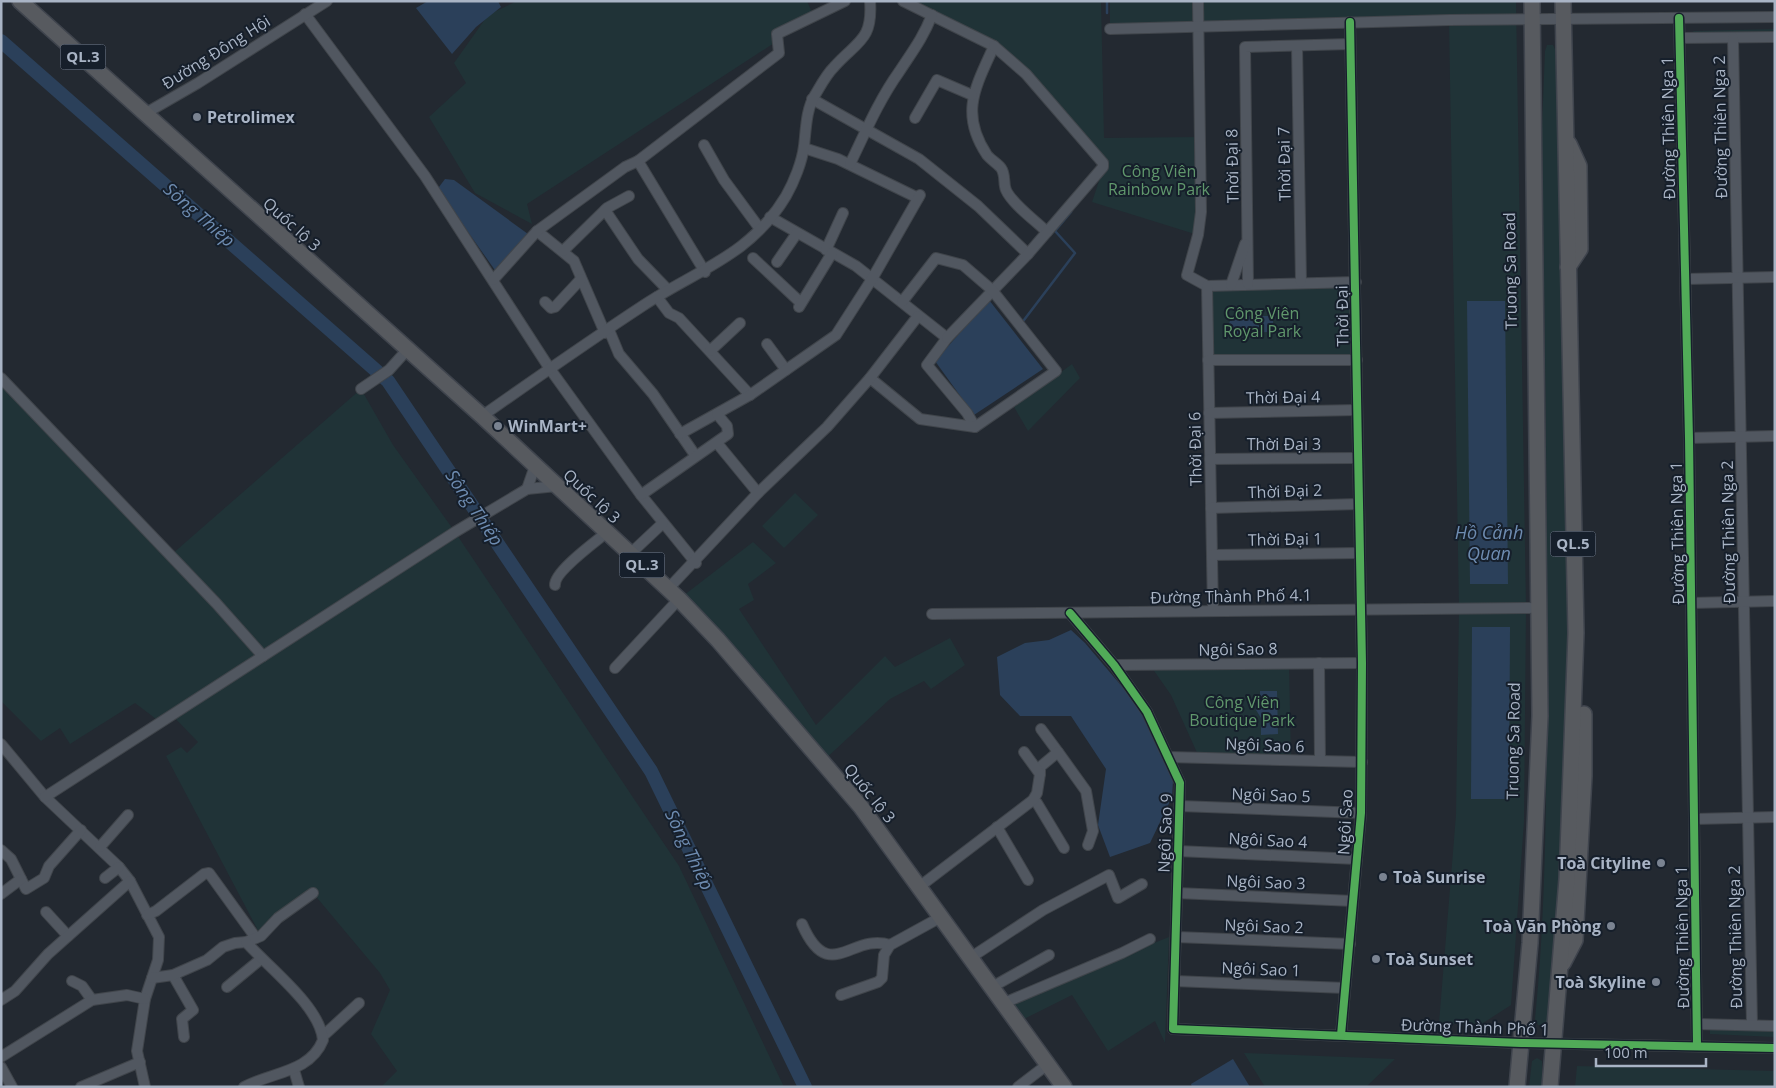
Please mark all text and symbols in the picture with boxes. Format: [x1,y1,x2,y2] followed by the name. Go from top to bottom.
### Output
[158,10,274,94] street label: Đường Đông Hội
[61,44,106,70] road number: QL.3
[1708,55,1732,199] street label: Đường Thiên Nga 2
[1656,56,1680,200] street label: Đường Thiên Nga 1
[207,106,296,128] place label: Petrolimex
[191,111,203,123] marker: Petrolimex
[1272,127,1296,201] street label: Thời Đại 7
[1220,129,1244,203] street label: Thời Đại 8
[1108,160,1211,200] park label: Công Viên Rainbow Park
[159,177,240,252] water label: Sông Thiếp
[258,192,326,256] street label: Quốc lộ 3
[1498,212,1522,330] street label: Truong Sa Road
[1330,285,1354,347] street label: Thời Đại
[1223,302,1302,342] park label: Công Viên Royal Park
[1246,385,1320,409] street label: Thời Đại 4
[1183,412,1207,486] street label: Thời Đại 6
[508,415,587,437] place label: WinMart+
[492,420,504,432] marker: WinMart+
[1247,433,1321,455] street label: Thời Đại 3
[1716,460,1740,604] street label: Đường Thiên Nga 2
[1665,461,1689,605] street label: Đường Thiên Nga 1
[559,464,625,528] street label: Quốc lộ 3
[441,465,509,550] water label: Sông Thiếp
[1247,479,1323,503] street label: Thời Đại 2
[1455,520,1523,565] water label: Hồ Cảnh Quan
[1248,527,1322,551] street label: Thời Đại 1
[1550,532,1596,556] road number: QL.5
[620,552,664,578] road number: QL.3
[1150,584,1312,608] street label: Đường Thành Phố 4.1
[1198,637,1278,661] street label: Ngôi Sao 8
[1501,682,1525,800] street label: Truong Sa Road
[1189,691,1295,731] park label: Công Viên Boutique Park
[1225,733,1305,757] street label: Ngôi Sao 6
[839,759,901,827] street label: Quốc lộ 3
[1231,783,1311,807] street label: Ngôi Sao 5
[1332,789,1358,855] street label: Ngôi Sao
[1153,793,1177,873] street label: Ngôi Sao 9
[660,805,720,894] water label: Sông Thiếp
[1228,827,1308,853] street label: Ngôi Sao 4
[1557,852,1651,874] place label: Toà Cityline
[1655,857,1667,869] marker: Toà Cityline
[1670,865,1694,1009] street label: Đường Thiên Nga 1
[1723,865,1747,1009] street label: Đường Thiên Nga 2
[1393,866,1485,888] place label: Toà Sunrise
[1226,870,1306,894] street label: Ngôi Sao 3
[1377,871,1389,883] marker: Toà Sunrise
[1224,914,1304,938] street label: Ngôi Sao 2
[1483,915,1601,937] place label: Toà Văn Phòng
[1605,920,1617,932] marker: Toà Văn Phòng
[1386,948,1473,970] place label: Toà Sunset
[1370,953,1382,965] marker: Toà Sunset
[1221,957,1301,981] street label: Ngôi Sao 1
[1555,971,1646,993] place label: Toà Skyline
[1650,976,1662,988] marker: Toà Skyline
[1401,1013,1549,1041] street label: Đường Thành Phố 1
[1596,1036,1706,1068] scale bar
[1604,1042,1648,1062] text: 100 m

